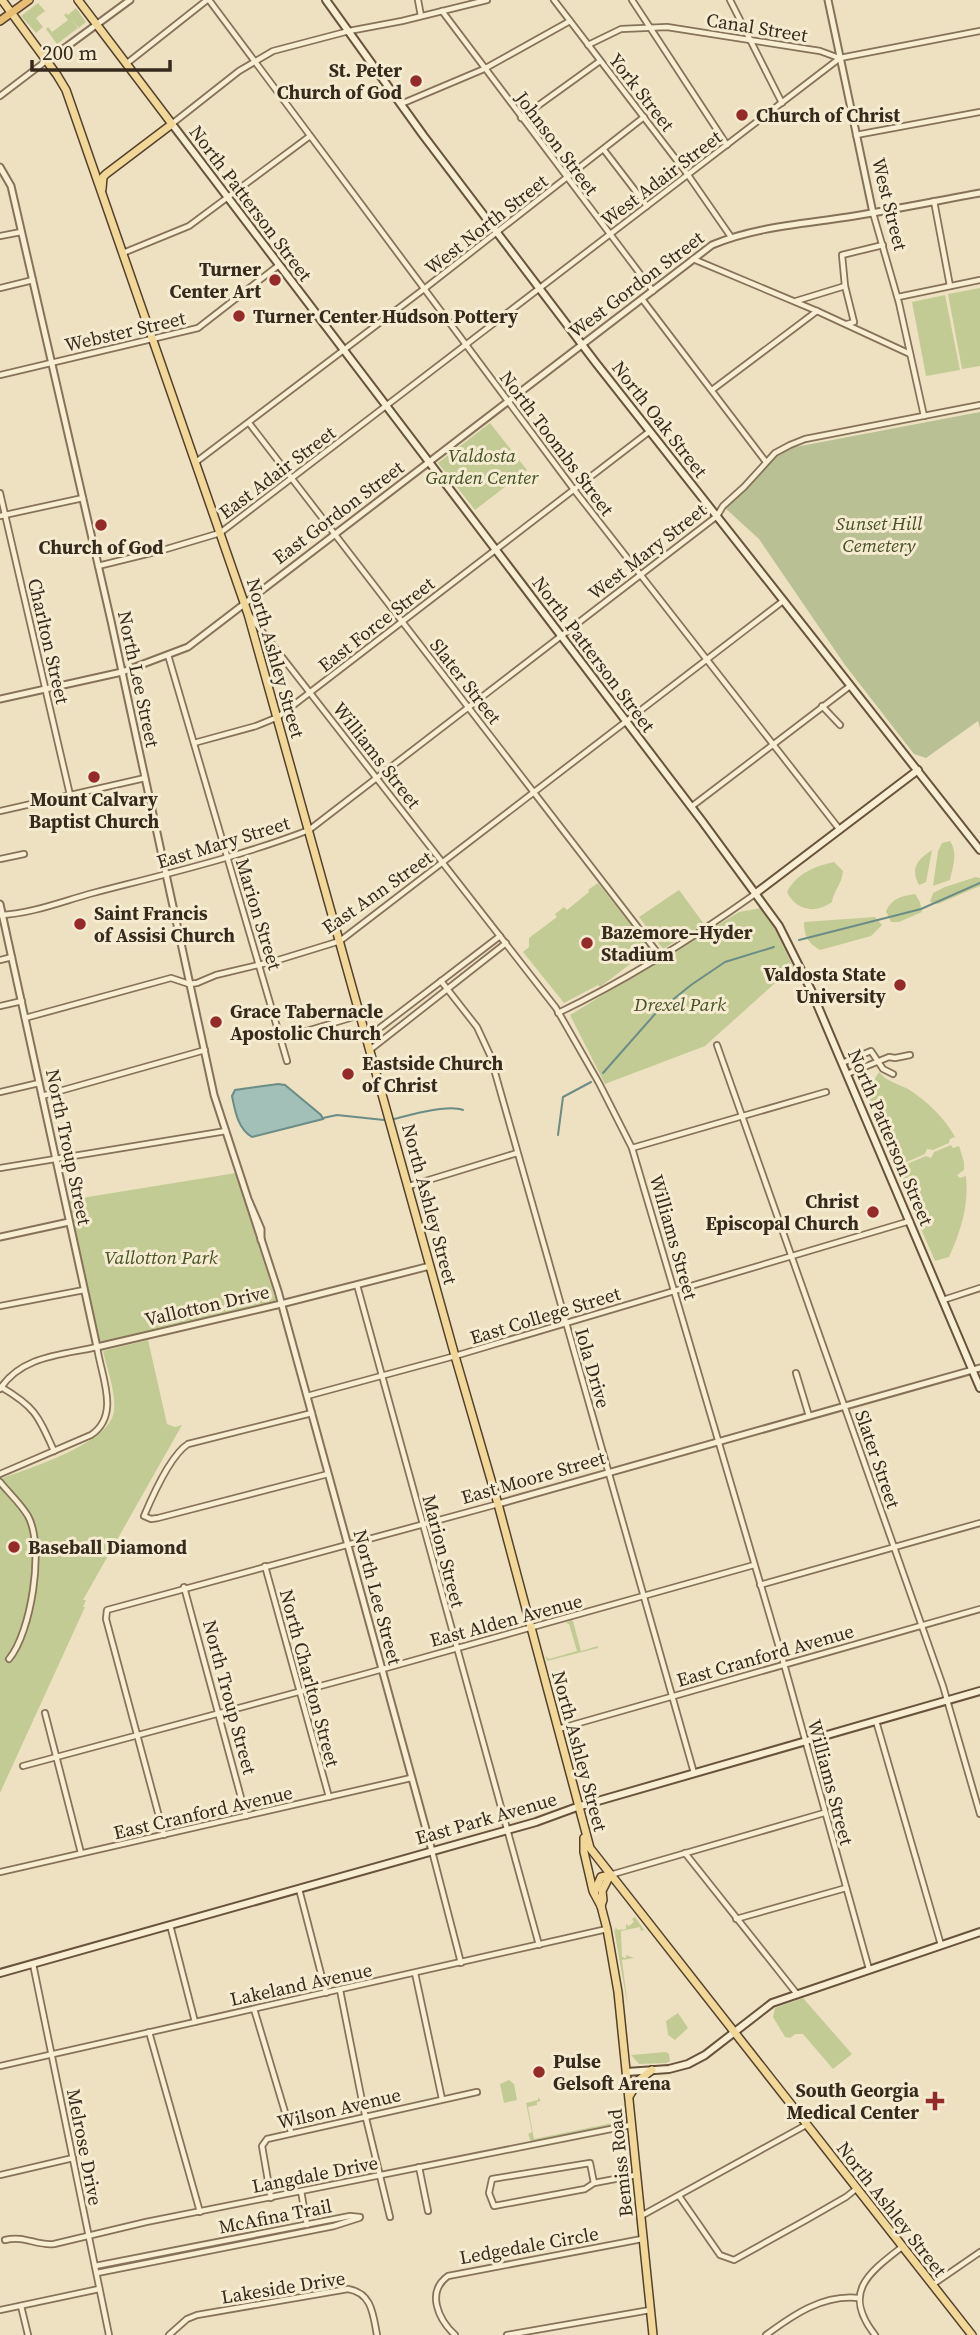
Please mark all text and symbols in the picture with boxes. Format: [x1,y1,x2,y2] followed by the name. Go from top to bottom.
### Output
[705,6,810,48] street label: Canal Street
[32,28,170,72] scale bar
[42,38,97,67] text: 200 m
[603,48,681,137] street label: York Street
[277,57,402,105] place label: St. Peter Church of God
[408,73,424,89] marker: St. Peter Church of God
[509,85,605,201] street label: Johnson Street
[756,102,900,128] place label: Church of Christ
[734,107,750,123] marker: Church of Christ
[184,120,319,287] street label: North Patterson Street
[595,123,727,232] street label: West Adair Street
[866,155,914,254] street label: West Street
[419,167,553,280] street label: West North Street
[563,224,710,343] street label: West Gordon Street
[170,256,261,304] place label: Turner Center Art
[267,272,283,288] marker: Turner Center Art
[253,303,519,329] place label: Turner Center Hudson Pottery
[62,304,189,358] street label: Webster Street
[231,308,247,324] marker: Turner Center Hudson Pottery
[606,355,714,483] street label: North Oak Street
[494,365,621,521] street label: North Toombs Street
[213,419,341,524] street label: East Adair Street
[425,442,540,490] park label: Valdosta Garden Center
[267,454,409,570] street label: East Gordon Street
[583,496,712,605] street label: West Mary Street
[836,510,923,558] park label: Sunset Hill Cemetery
[93,517,109,533] marker: Church of God
[38,534,164,560] place label: Church of God
[312,570,440,678] street label: East Force Street
[527,571,662,738] street label: North Patterson Street
[241,575,311,742] street label: North Ashley Street
[22,576,76,707] street label: Charlton Street
[112,608,166,750] street label: North Lee Street
[424,633,508,730] street label: Slater Street
[327,696,427,814] street label: Williams Street
[86,769,102,785] marker: Mount Calvary Baptist Church
[29,786,159,834] place label: Mount Calvary Baptist Church
[153,809,293,875] street label: East Mary Street
[317,844,438,940] street label: East Ann Street
[230,855,289,974] street label: Marion Street
[94,900,235,948] place label: Saint Francis of Assisi Church
[72,916,88,932] marker: Saint Francis of Assisi Church
[601,919,753,967] place label: Bazemore–Hyder Stadium
[579,935,595,951] marker: Bazemore–Hyder Stadium
[763,961,887,1009] place label: Valdosta State University
[892,977,908,993] marker: Valdosta State University
[633,991,726,1017] park label: Drexel Park
[230,998,383,1046] place label: Grace Tabernacle Apostolic Church
[208,1014,224,1030] marker: Grace Tabernacle Apostolic Church
[842,1045,940,1230] street label: North Patterson Street
[362,1050,504,1098] place label: Eastside Church of Christ
[340,1066,356,1082] marker: Eastside Church of Christ
[40,1067,98,1228] street label: North Troup Street
[396,1121,464,1288] street label: North Ashley Street
[644,1171,705,1303] street label: Williams Street
[705,1188,859,1236] place label: Christ Episcopal Church
[865,1204,881,1220] marker: Christ Episcopal Church
[104,1244,218,1270] park label: Vallotton Park
[142,1278,272,1332] street label: Vallotton Drive
[467,1280,624,1350] street label: East College Street
[569,1325,617,1411] street label: Iola Drive
[849,1406,907,1512] street label: Slater Street
[458,1444,609,1510] street label: East Moore Street
[416,1492,472,1611] street label: Marion Street
[347,1527,409,1668] street label: North Lee Street
[28,1534,187,1560] place label: Baseball Diamond
[6,1539,22,1555] marker: Baseball Diamond
[274,1586,346,1770] street label: North Charlton Street
[427,1587,585,1653] street label: East Alden Avenue
[197,1617,263,1778] street label: North Troup Street
[673,1617,857,1693] street label: East Cranford Avenue
[546,1668,614,1835] street label: North Ashley Street
[802,1716,860,1848] street label: Williams Street
[111,1779,295,1845] street label: East Cranford Avenue
[412,1785,560,1851] street label: East Park Avenue
[228,1956,374,2012] street label: Lakeland Avenue
[553,2048,672,2096] place label: Pulse Gelsoft Arena
[531,2064,547,2080] marker: Pulse Gelsoft Arena
[787,2077,920,2125] place label: South Georgia Medical Center
[275,2081,403,2135] street label: Wilson Avenue
[61,2086,109,2208] street label: Melrose Drive
[925,2091,945,2111] marker: South Georgia Medical Center
[601,2108,639,2218] street label: Bemiss Road
[831,2136,954,2283] street label: North Ashley Street
[250,2149,380,2199] street label: Langdale Drive
[216,2192,334,2240] street label: McAfina Trail
[457,2220,601,2270] street label: Ledgedale Circle
[219,2264,347,2310] street label: Lakeside Drive

